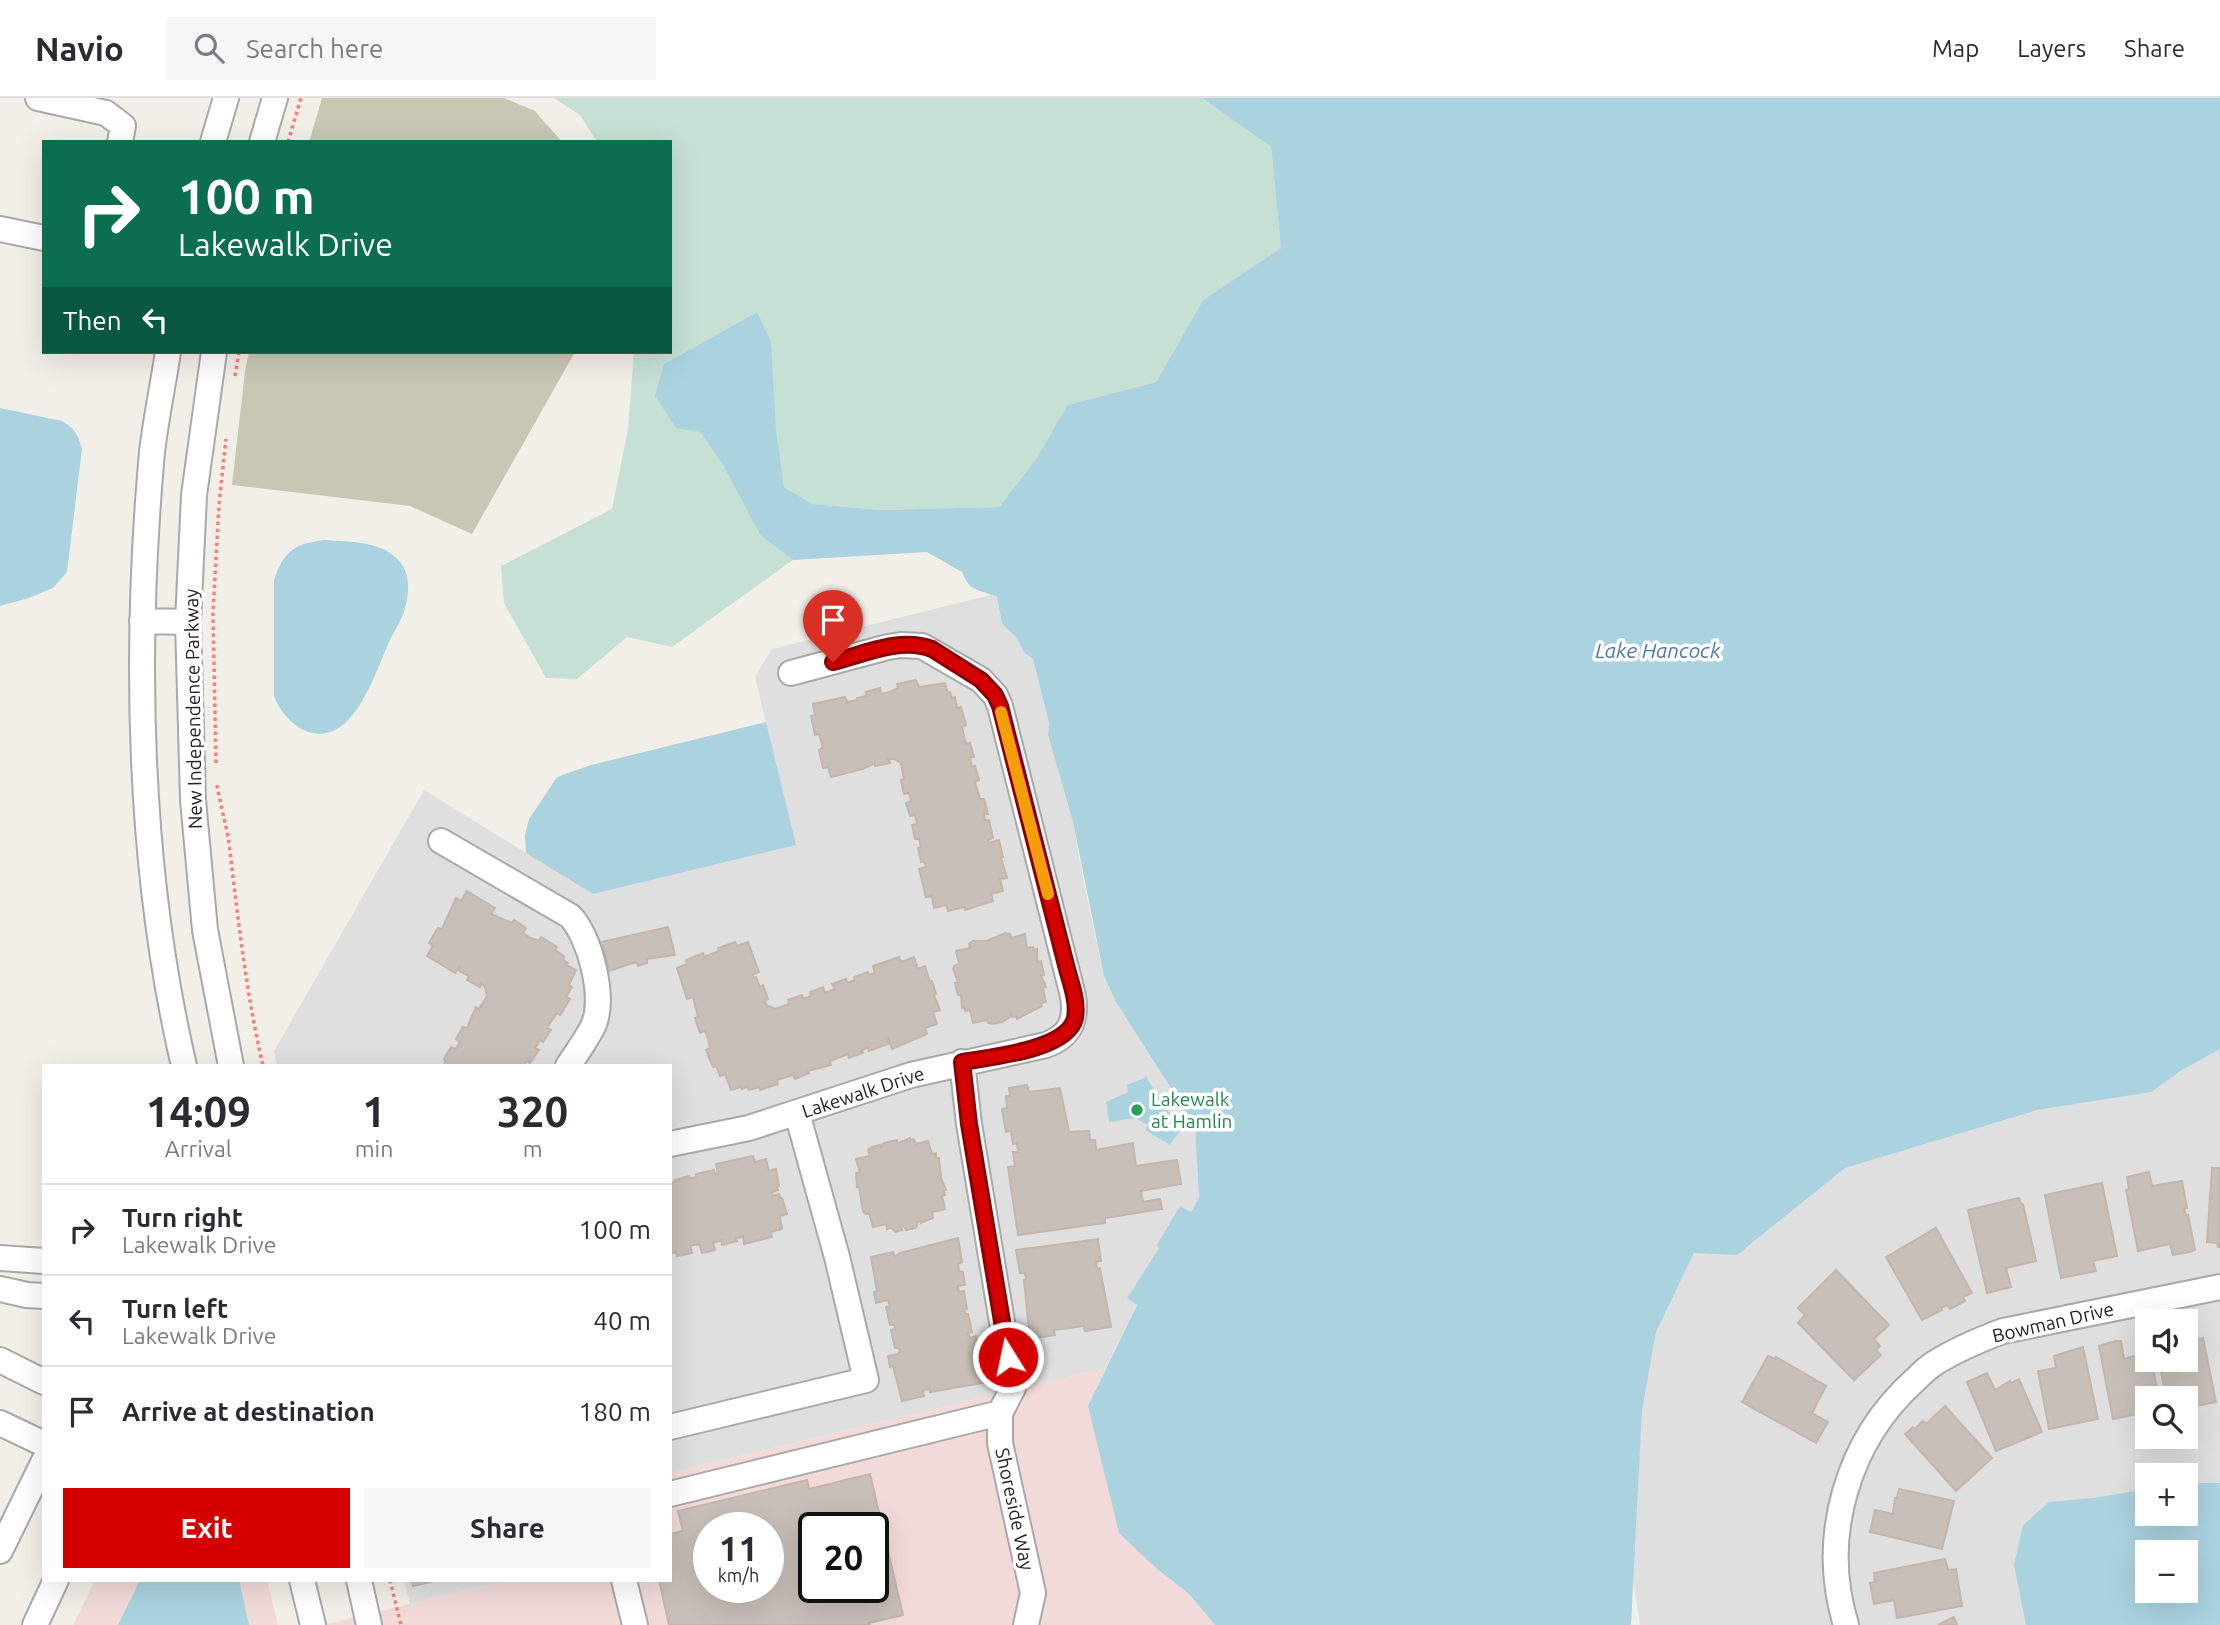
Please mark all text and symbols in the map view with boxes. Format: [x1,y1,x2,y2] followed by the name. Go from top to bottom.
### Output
[166,17,656,80] search box
[190,29,228,67] icon: search
[35,30,124,67] text: Navio
[246,34,383,63] text: Search here
[1932,35,1979,62] text: Map
[2017,35,2086,62] text: Layers
[2124,35,2185,62] text: Share
[63,168,154,259] icon: right
[178,168,315,223] text: 100 m
[178,226,393,262] text: Lakewalk Drive
[136,301,174,339] icon: left
[63,306,122,335] text: Then
[180,589,206,829] street label: New Independence Parkway
[803,590,863,662] pin
[814,601,852,639] icon: arrive
[1595,638,1721,662] water label: Lake Hancock
[799,1062,927,1122] street label: Lakewalk Drive
[146,1088,251,1135] text: 14:09
[362,1088,386,1135] text: 1
[497,1088,568,1135] text: 320
[1151,1088,1232,1132] place label: Lakewalk at Hamlin
[1129,1102,1145,1118] marker: Lakewalk at Hamlin
[165,1136,232,1161] text: Arrival
[355,1136,393,1161] text: min
[523,1136,543,1161] text: m
[122,1203,243,1232] text: Turn right
[63,1211,101,1249] icon: right
[579,1215,651,1244] text: 100 m
[122,1232,276,1257] text: Lakewalk Drive
[122,1294,228,1323] text: Turn left
[1990,1297,2116,1347] street label: Bowman Drive
[63,1302,101,1340] icon: left
[593,1306,651,1335] text: 40 m
[2135,1309,2198,1603] map controls
[2135,1309,2198,1372] button: sound
[971,1320,1045,1394] position arrow
[122,1323,276,1348] text: Lakewalk Drive
[2135,1386,2198,1449] button: search
[63,1393,101,1431] icon: arrive
[122,1397,375,1426] text: Arrive at destination
[579,1397,651,1426] text: 180 m
[991,1446,1039,1572] street label: Shoreside Way
[2135,1463,2198,1526] button: +
[63,1488,350,1568] button: Exit
[364,1488,651,1568] button: Share
[798,1512,889,1603] speed limit sign: 20
[719,1528,758,1568] text: 11
[2135,1540,2198,1603] button: −
[718,1565,759,1585] text: km/h

